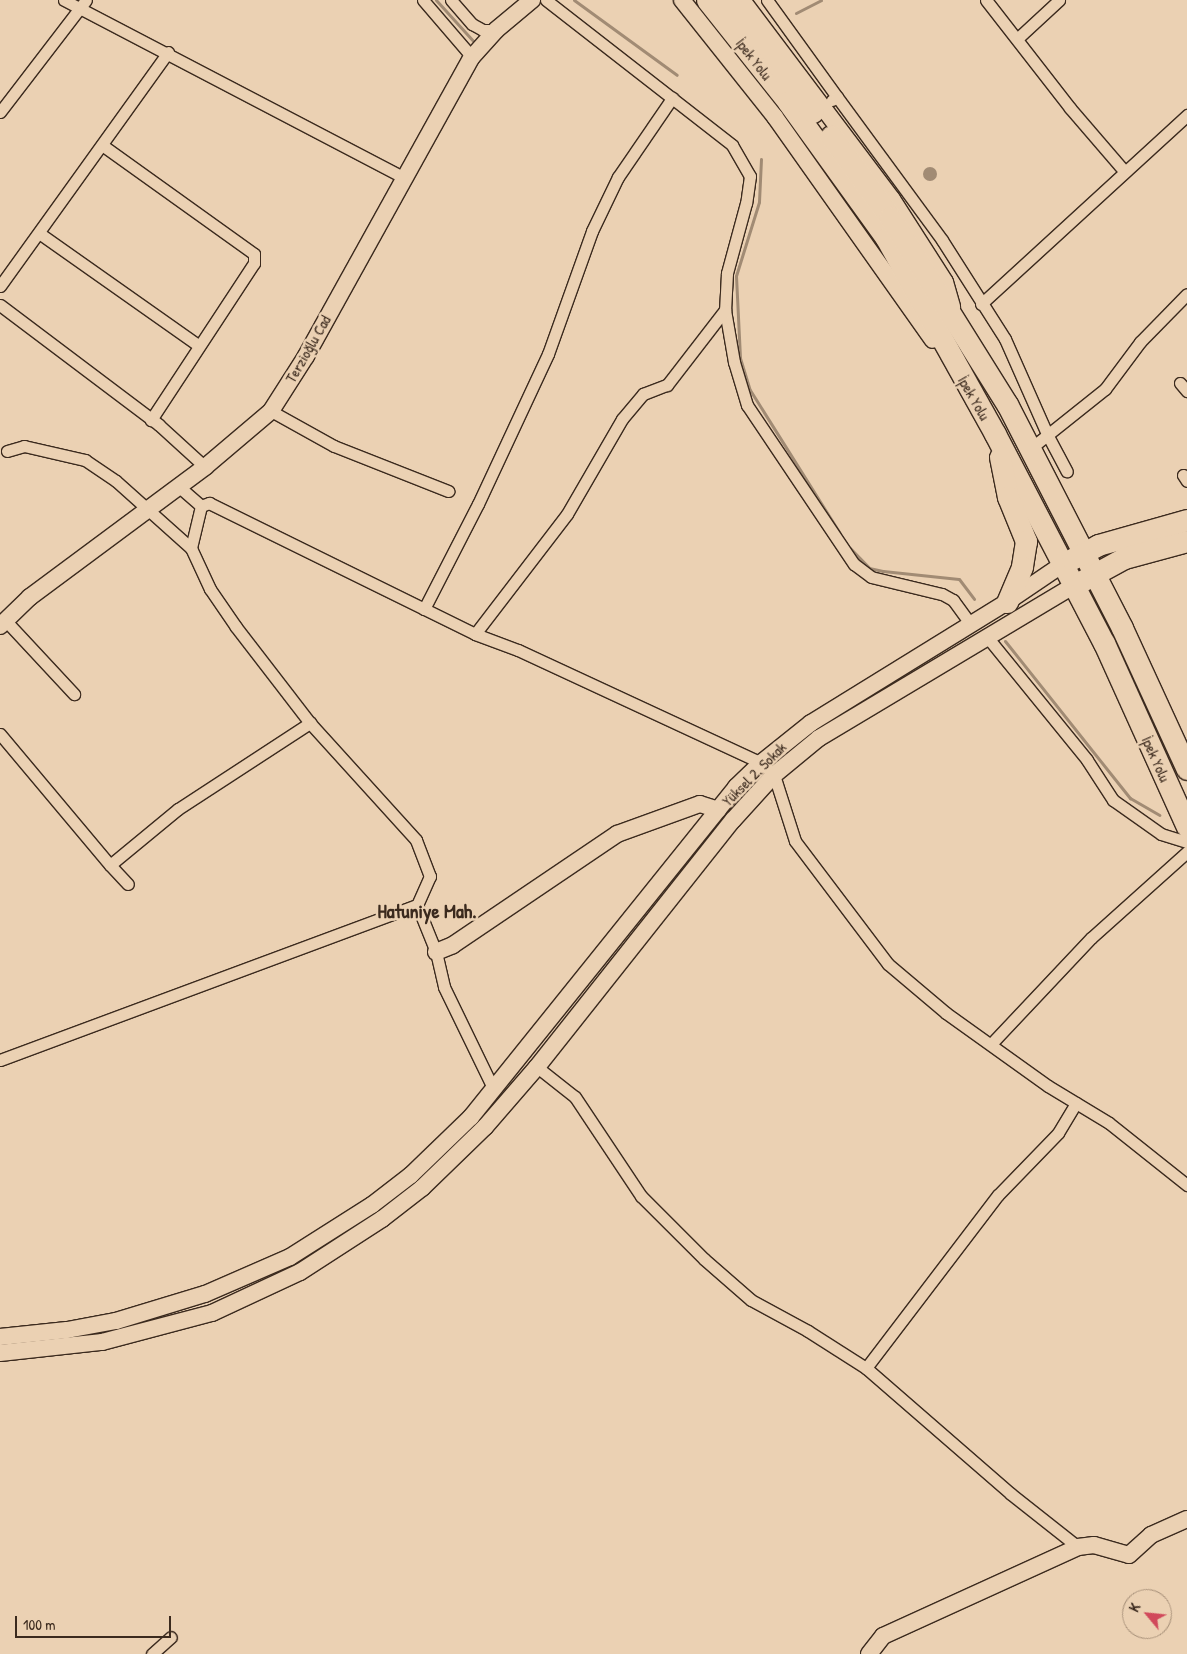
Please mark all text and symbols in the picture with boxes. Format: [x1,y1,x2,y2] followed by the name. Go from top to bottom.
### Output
[732,34,776,84] street label: İpek Yolu
[282,312,334,386] street label: Terzioğlu Cad
[954,373,994,423] street label: İpek Yolu
[1138,733,1174,785] street label: İpek Yolu
[718,738,790,810] street label: Yüksel 2. Sokak
[377,898,477,922] district label: Hatuniye Mah.
[1122,1589,1172,1639] north arrow
[1124,1600,1144,1615] text: K
[18,1606,174,1638] scale bar
[23,1614,56,1635] text: 100 m

